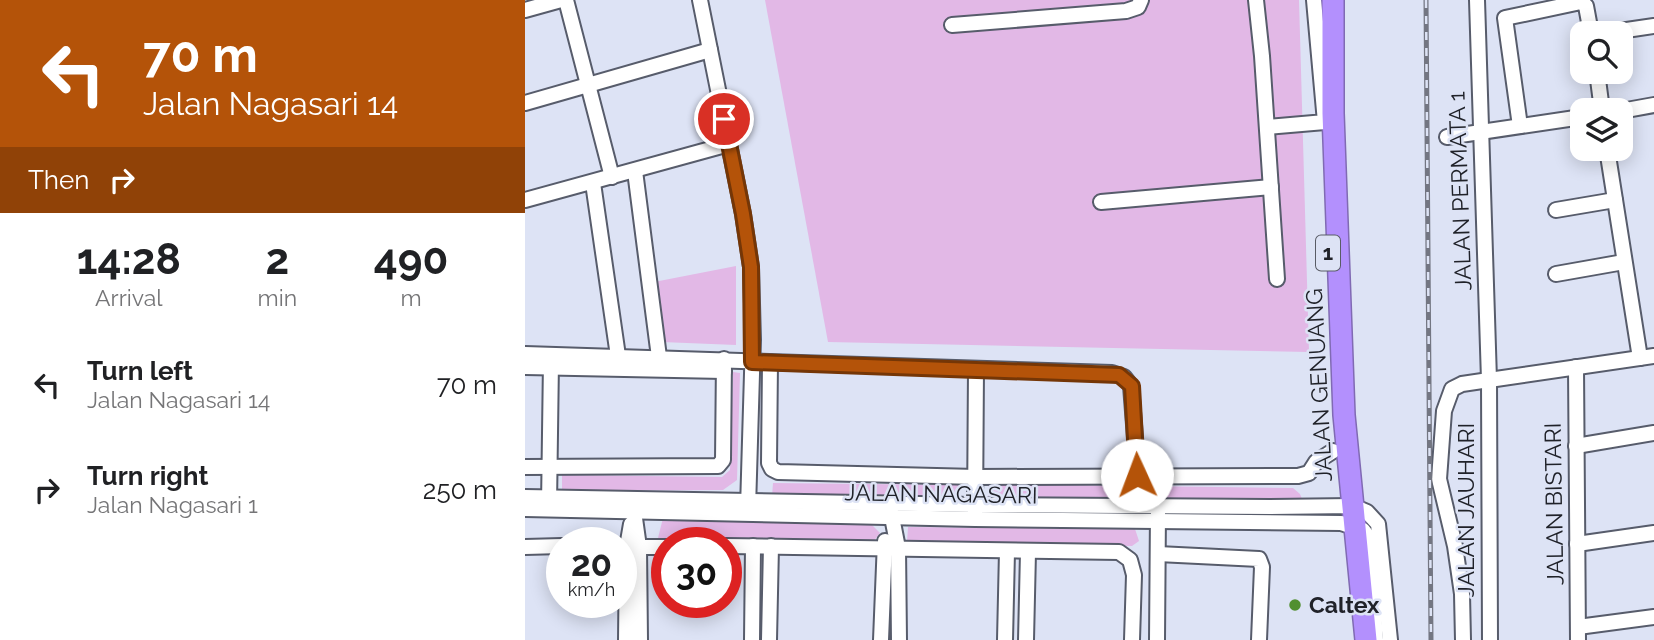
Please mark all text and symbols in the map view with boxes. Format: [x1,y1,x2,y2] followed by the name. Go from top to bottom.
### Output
[1570,21,1633,161] map controls
[1570,21,1633,84] button: search
[143,26,258,83] text: 70 m
[28,28,119,119] icon: left
[143,85,398,122] text: Jalan Nagasari 14
[694,89,754,149] pin
[1443,91,1476,291] street label: JALAN PERMATA 1
[1570,98,1633,161] button: layers
[705,100,743,138] icon: arrive
[103,161,141,199] icon: right
[28,165,89,195] text: Then
[77,235,181,284] text: 14:28
[265,235,289,284] text: 2
[374,235,448,284] text: 490
[1316,236,1340,270] road number: 1
[95,284,163,311] text: Arrival
[258,284,297,311] text: min
[400,284,422,311] text: m
[1300,288,1337,482] street label: JALAN GENUANG
[87,356,193,386] text: Turn left
[28,366,66,404] icon: left
[437,370,497,400] text: 70 m
[87,386,270,413] text: Jalan Nagasari 14
[1452,423,1479,597] street label: JALAN JAUHARI
[1539,423,1568,585] street label: JALAN BISTARI
[1100,438,1174,512] position arrow
[87,461,208,491] text: Turn right
[28,471,66,509] icon: right
[423,475,497,505] text: 250 m
[844,478,1038,509] street label: JALAN NAGASARI
[87,491,258,518] text: Jalan Nagasari 1
[651,527,742,618] speed limit sign: 30
[571,543,612,584] text: 20
[568,579,615,600] text: km/h
[1309,591,1380,618] place label: Caltex
[1287,597,1303,613] marker: Caltex

